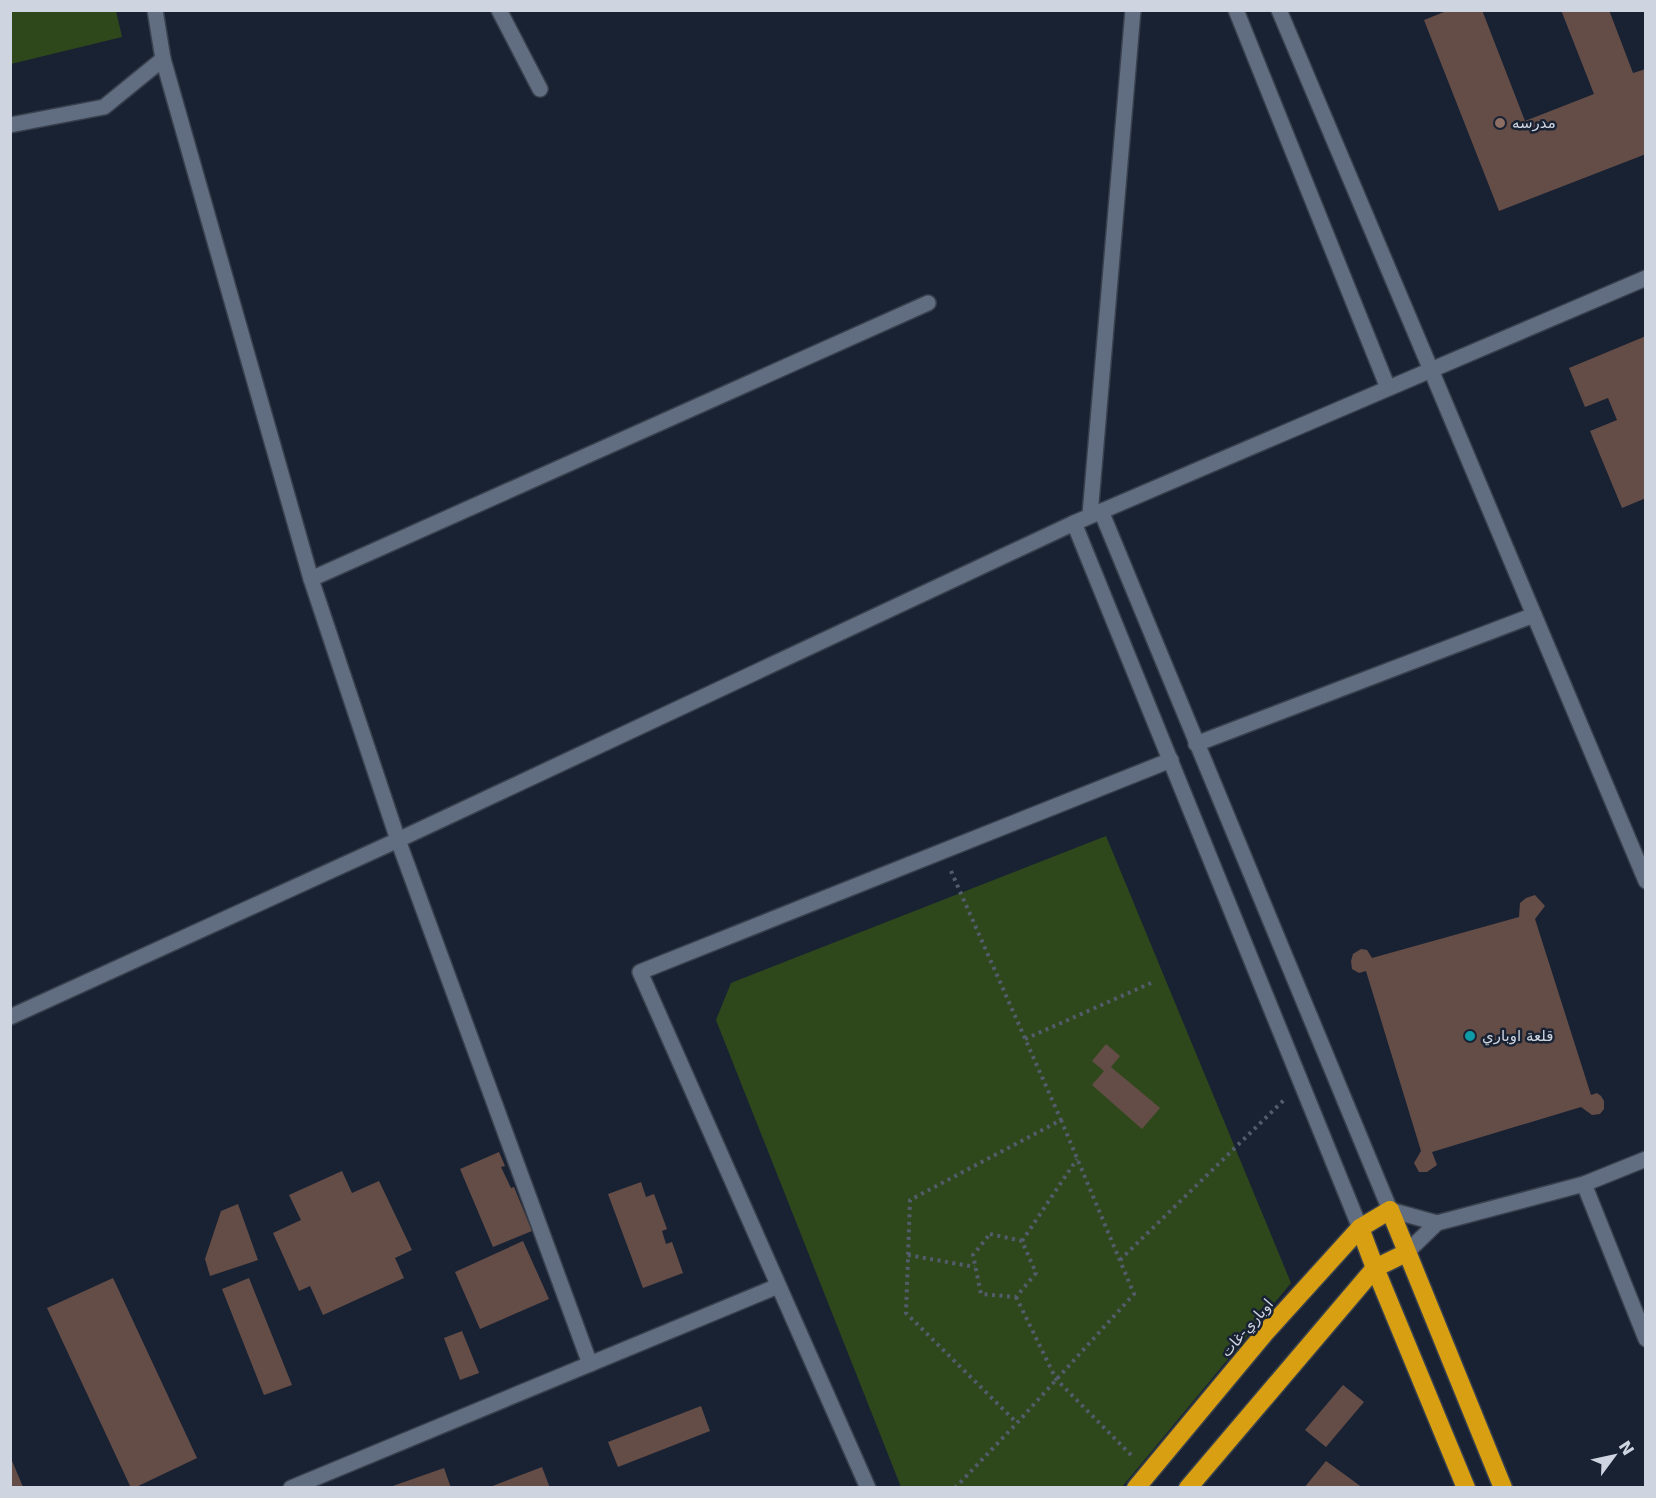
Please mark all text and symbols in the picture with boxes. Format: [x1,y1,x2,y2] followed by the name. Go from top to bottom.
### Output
[1512,114,1556,132] place label: مدرسه
[1493,116,1507,130] marker: مدرسه
[1482,1027,1553,1046] place label: قلعة اوباري
[1463,1029,1477,1043] marker: قلعة اوباري
[1217,1295,1278,1361] street label: اوباري-غات
[1584,1426,1644,1486] north arrow
[1615,1437,1638,1459] text: N

